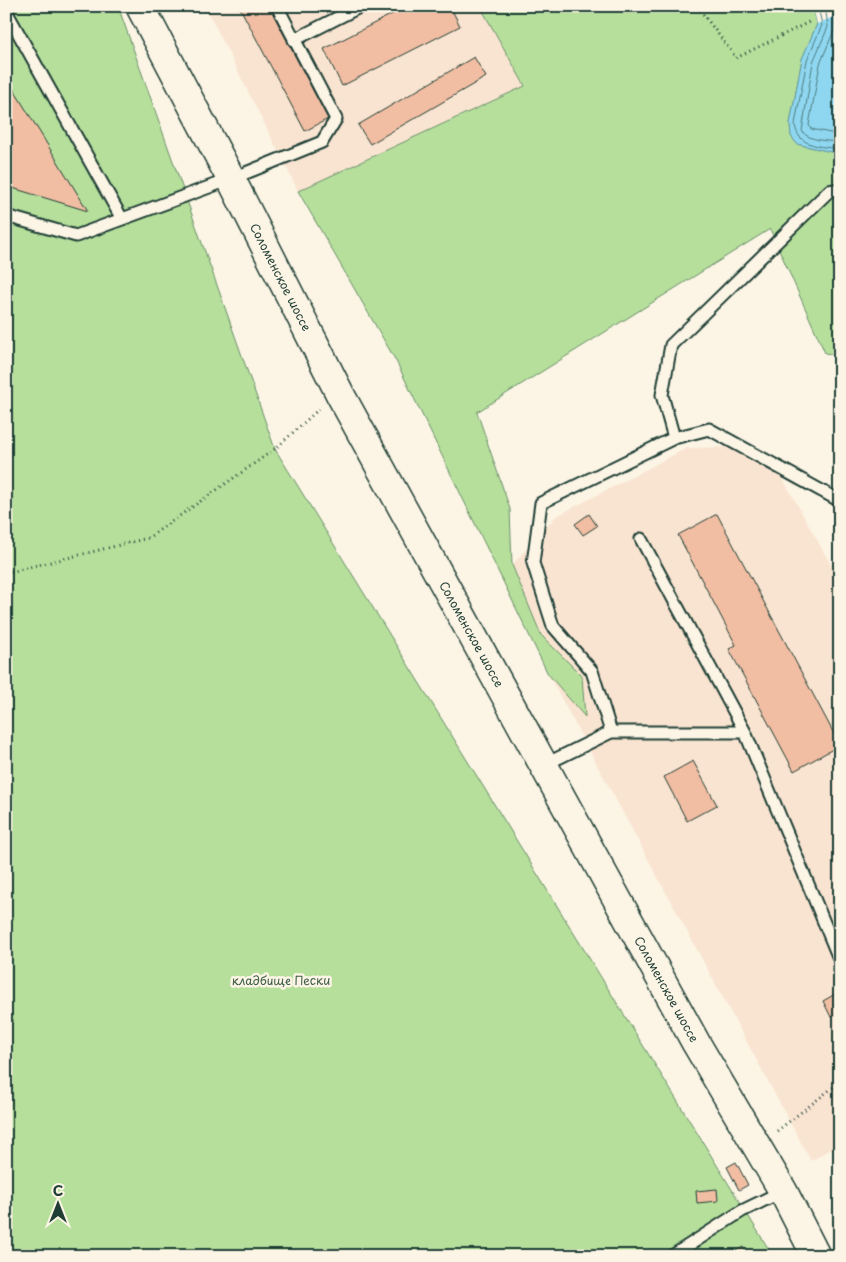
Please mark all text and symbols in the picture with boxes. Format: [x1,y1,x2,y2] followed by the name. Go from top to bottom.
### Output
[246,220,316,334] street label: Соломенское шоссе
[435,578,509,690] street label: Соломенское шоссе
[630,933,704,1045] street label: Соломенское шоссе
[232,971,330,989] park label: кладбище Пески
[32,1180,82,1230] north arrow
[53,1180,63,1201] text: С

